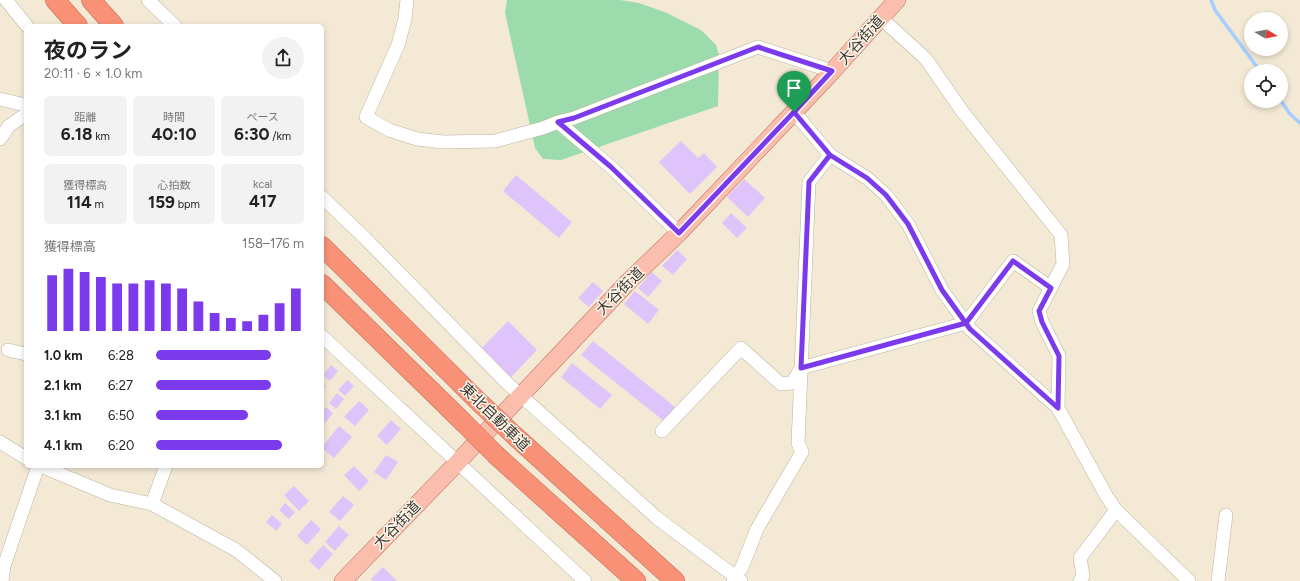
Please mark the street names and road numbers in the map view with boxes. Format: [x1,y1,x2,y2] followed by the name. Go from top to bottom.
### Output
[834,12,888,68] street label: 大谷街道
[592,263,648,319] street label: 大谷街道
[456,379,534,455] street label: 東北自動車道
[370,497,424,553] street label: 大谷街道

